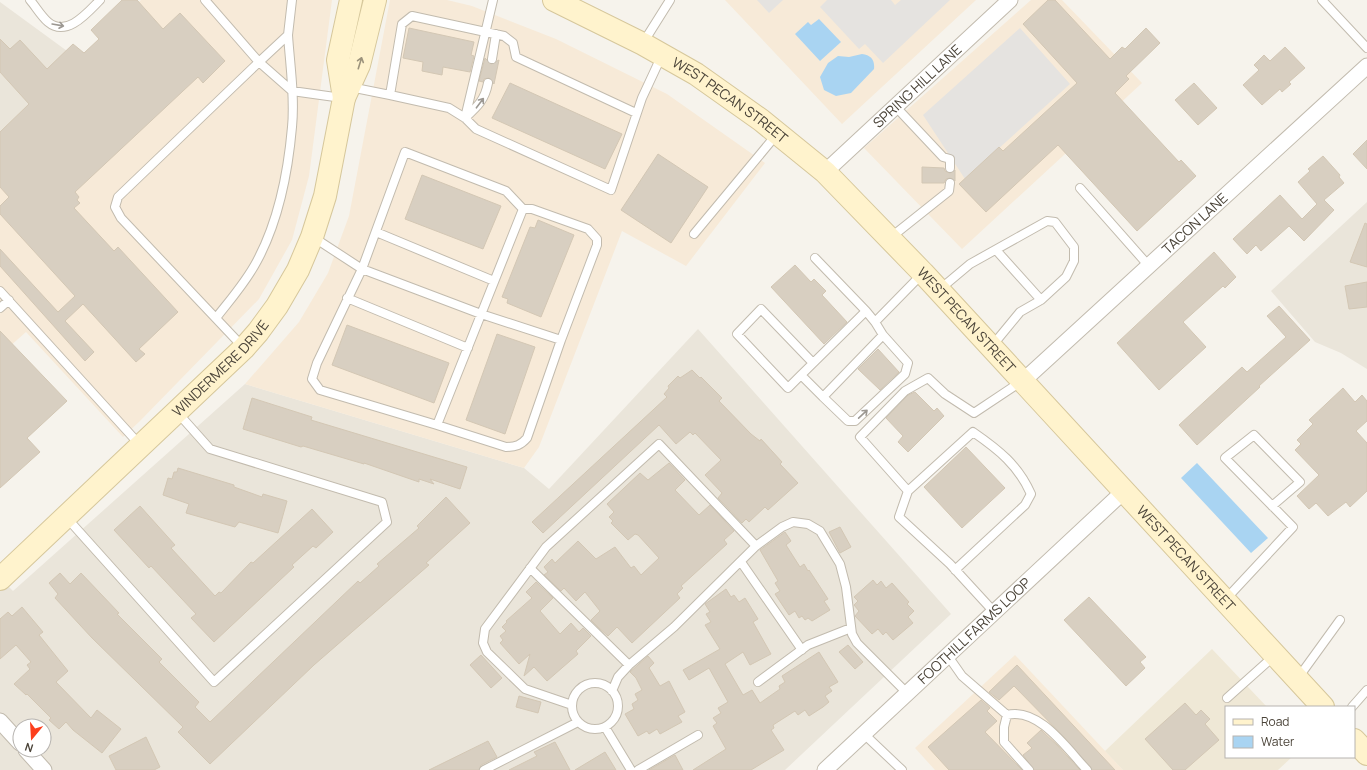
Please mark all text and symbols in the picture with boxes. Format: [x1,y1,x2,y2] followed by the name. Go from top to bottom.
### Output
[51,21,64,29] one-way arrow
[869,40,965,132] street label: SPRING HILL LANE
[669,53,793,147] street label: WEST PECAN STREET
[356,57,364,69] one-way arrow
[476,97,484,108] one-way arrow
[1158,188,1231,258] street label: TACON LANE
[913,263,1021,377] street label: WEST PECAN STREET
[168,316,273,420] street label: WINDERMERE DRIVE
[858,410,868,419] one-way arrow
[1133,501,1240,615] street label: WEST PECAN STREET
[913,573,1035,688] street label: FOOTHILL FARMS LOOP
[1225,706,1355,758] legend
[1261,713,1289,730] text: Road
[12,718,52,758] north arrow
[1261,733,1295,750] text: Water
[23,740,35,756] text: N

